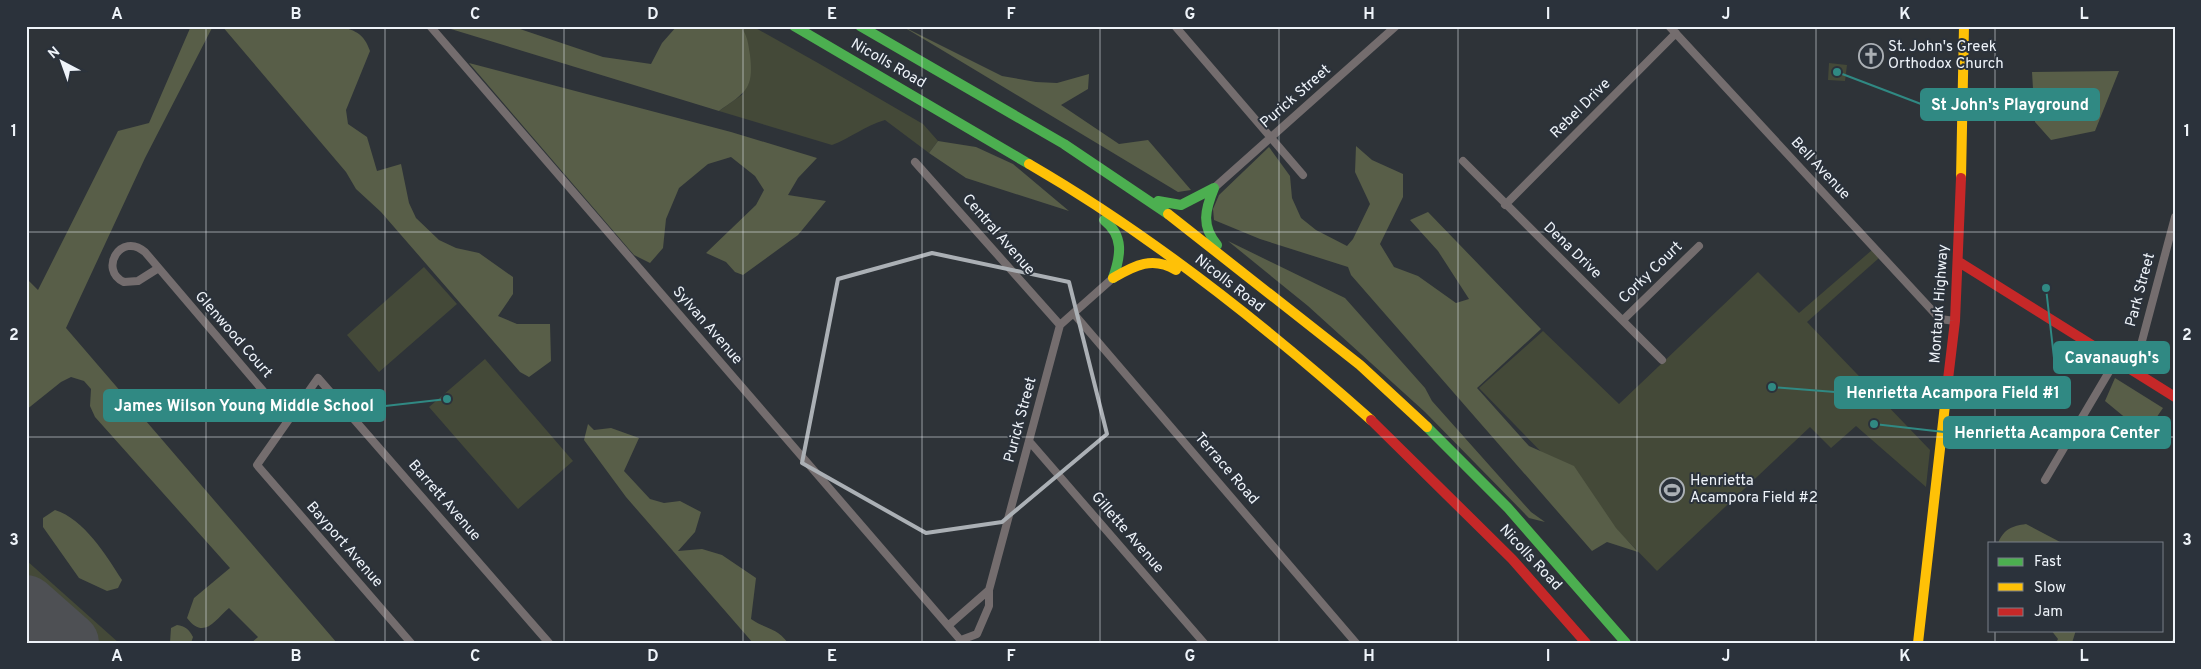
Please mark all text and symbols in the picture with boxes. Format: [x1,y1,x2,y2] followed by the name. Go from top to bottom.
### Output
[111,5,123,25] text: A
[290,5,302,25] text: B
[470,5,480,25] text: C
[647,5,659,25] text: D
[827,5,837,25] text: E
[1006,5,1016,25] text: F
[1185,5,1195,25] text: G
[1363,5,1375,25] text: H
[1546,5,1550,25] text: I
[1722,5,1730,25] text: J
[1899,5,1911,25] text: K
[2079,5,2089,25] text: L
[847,35,929,93] street label: Nicolls Road
[38,38,88,88] north arrow
[1888,38,2004,74] place label: St. John's Greek Orthodox Church
[1858,43,1884,69] church icon: St. John's Greek Orthodox Church
[45,44,64,63] text: N
[1257,61,1335,133] street label: Purick Street
[1547,75,1615,143] street label: Rebel Drive
[1921,89,2099,120] callout: St John's Playground
[1931,96,2089,116] text: St John's Playground
[11,122,17,142] text: 1
[2184,122,2190,142] text: 1
[1786,134,1854,204] street label: Bell Avenue
[957,190,1039,280] street label: Central Avenue
[1539,219,1605,283] street label: Dena Drive
[1615,238,1687,308] street label: Corky Court
[1926,244,1954,364] street label: Montauk Highway
[1190,251,1268,317] street label: Nicolls Road
[2122,251,2160,329] street label: Park Street
[668,283,746,369] street label: Sylvan Avenue
[190,288,276,382] street label: Glenwood Court
[9,326,19,346] text: 2
[2182,326,2192,346] text: 2
[2054,342,2169,373] callout: Cavanaugh's
[2065,349,2160,369] text: Cavanaugh's
[1000,375,1042,465] street label: Purick Street
[1835,377,2070,408] callout: Henrietta Acampora Field #1
[1846,384,2060,404] text: Henrietta Acampora Field #1
[104,390,385,421] callout: James Wilson Young Middle School
[114,397,374,417] text: James Wilson Young Middle School
[1944,417,2170,448] callout: Henrietta Acampora Center
[1954,424,2160,444] text: Henrietta Acampora Center
[1190,429,1262,509] street label: Terrace Road
[404,457,484,545] street label: Barrett Avenue
[1690,472,1818,508] place label: Henrietta Acampora Field #2
[1659,477,1685,503] sports icon: Henrietta Acampora Field #2
[1086,488,1168,578] street label: Gillette Avenue
[301,498,387,592] street label: Bayport Avenue
[1495,521,1565,595] street label: Nicolls Road
[9,531,19,551] text: 3
[2182,531,2192,551] text: 3
[1988,542,2164,632] legend
[2034,553,2062,572] text: Fast
[2034,579,2066,598] text: Slow
[2034,603,2063,622] text: Jam
[111,647,123,667] text: A
[290,647,302,667] text: B
[470,647,480,667] text: C
[647,647,659,667] text: D
[827,647,837,667] text: E
[1006,647,1016,667] text: F
[1185,647,1195,667] text: G
[1363,647,1375,667] text: H
[1546,647,1550,667] text: I
[1722,647,1730,667] text: J
[1899,647,1911,667] text: K
[2079,647,2089,667] text: L

